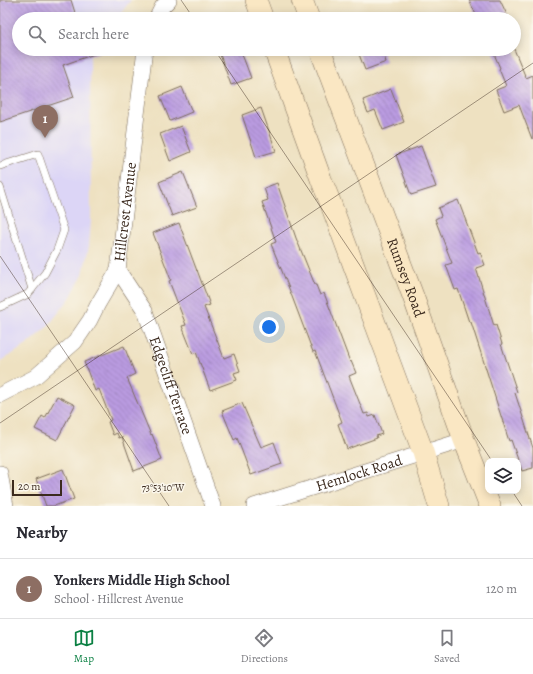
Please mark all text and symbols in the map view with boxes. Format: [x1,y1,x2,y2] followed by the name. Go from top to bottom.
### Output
[12,12,521,56] search box
[26,23,48,45] icon: search
[58,24,129,44] text: Search here
[32,105,58,138] pin: 1
[109,161,141,263] street label: Hillcrest Avenue
[382,235,430,321] street label: Rumsey Road
[259,317,279,337] your location
[145,334,197,438] street label: Edgecliff Terrace
[313,450,406,496] street label: Hemlock Road
[485,458,521,494] map controls
[485,458,521,494] button: layers
[12,478,62,497] scale bar
[18,479,40,494] text: 20 m
[142,481,185,494] text: 73°53'10"W
[16,521,67,544] text: Nearby
[54,570,230,590] text: Yonkers Middle High School
[27,580,31,597] text: 1
[486,580,517,597] text: 120 m
[54,590,184,607] text: School · Hillcrest Avenue
[73,627,95,666] tab: Map
[241,627,288,666] tab: Directions
[434,627,460,666] tab: Saved

